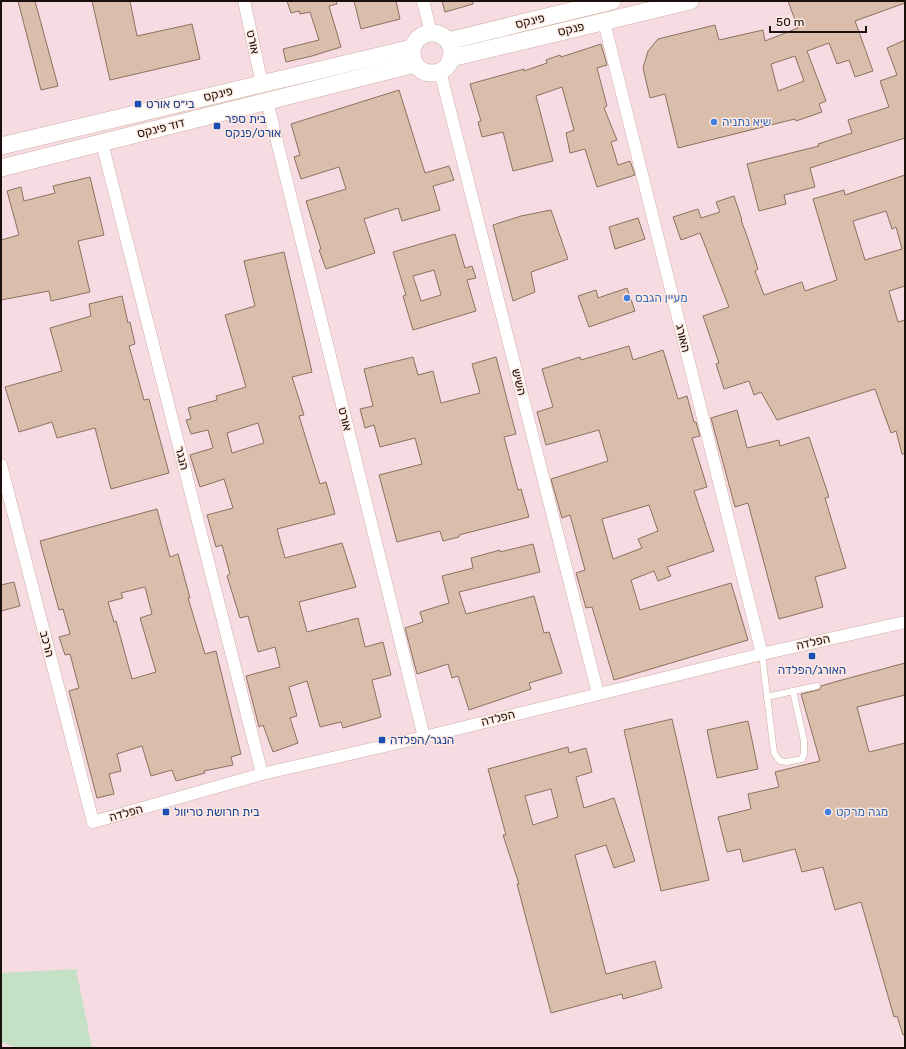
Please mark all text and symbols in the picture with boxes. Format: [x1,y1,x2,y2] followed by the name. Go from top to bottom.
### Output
[770,8,866,34] scale bar
[514,11,546,31] street label: פינקס
[776,15,804,29] text: 50 m
[556,19,586,39] street label: פנקס
[244,29,262,55] street label: אורט
[202,84,234,104] street label: פינקס
[146,97,195,111] place label: בי״ס אורט
[133,99,143,109] marker: בי״ס אורט
[225,112,281,140] place label: בית ספר אורט/פנקס
[136,115,187,141] street label: דוד פינקס
[722,115,771,129] place label: שיא נתניה
[709,117,719,127] marker: שיא נתניה
[212,121,222,131] marker: בית ספר אורט/פנקס
[635,291,688,305] place label: מעיין הגבס
[622,293,632,303] marker: מעיין הגבס
[673,322,693,354] street label: האורג
[509,367,529,397] street label: השיש
[335,406,355,432] street label: אורט
[172,445,192,471] street label: הנגר
[37,629,57,659] street label: הרכב
[795,631,831,653] street label: הפלדה
[807,651,817,661] marker: האורג/הפלדה
[778,663,846,677] place label: האורג/הפלדה
[480,707,516,729] street label: הפלדה
[390,733,454,747] place label: הנגר/הפלדה
[377,735,387,745] marker: הנגר/הפלדה
[108,802,144,824] street label: הפלדה
[174,805,260,819] place label: בית חרושת טריוול
[836,805,888,819] place label: מגה מרקט
[161,807,171,817] marker: בית חרושת טריוול
[823,807,833,817] marker: מגה מרקט

